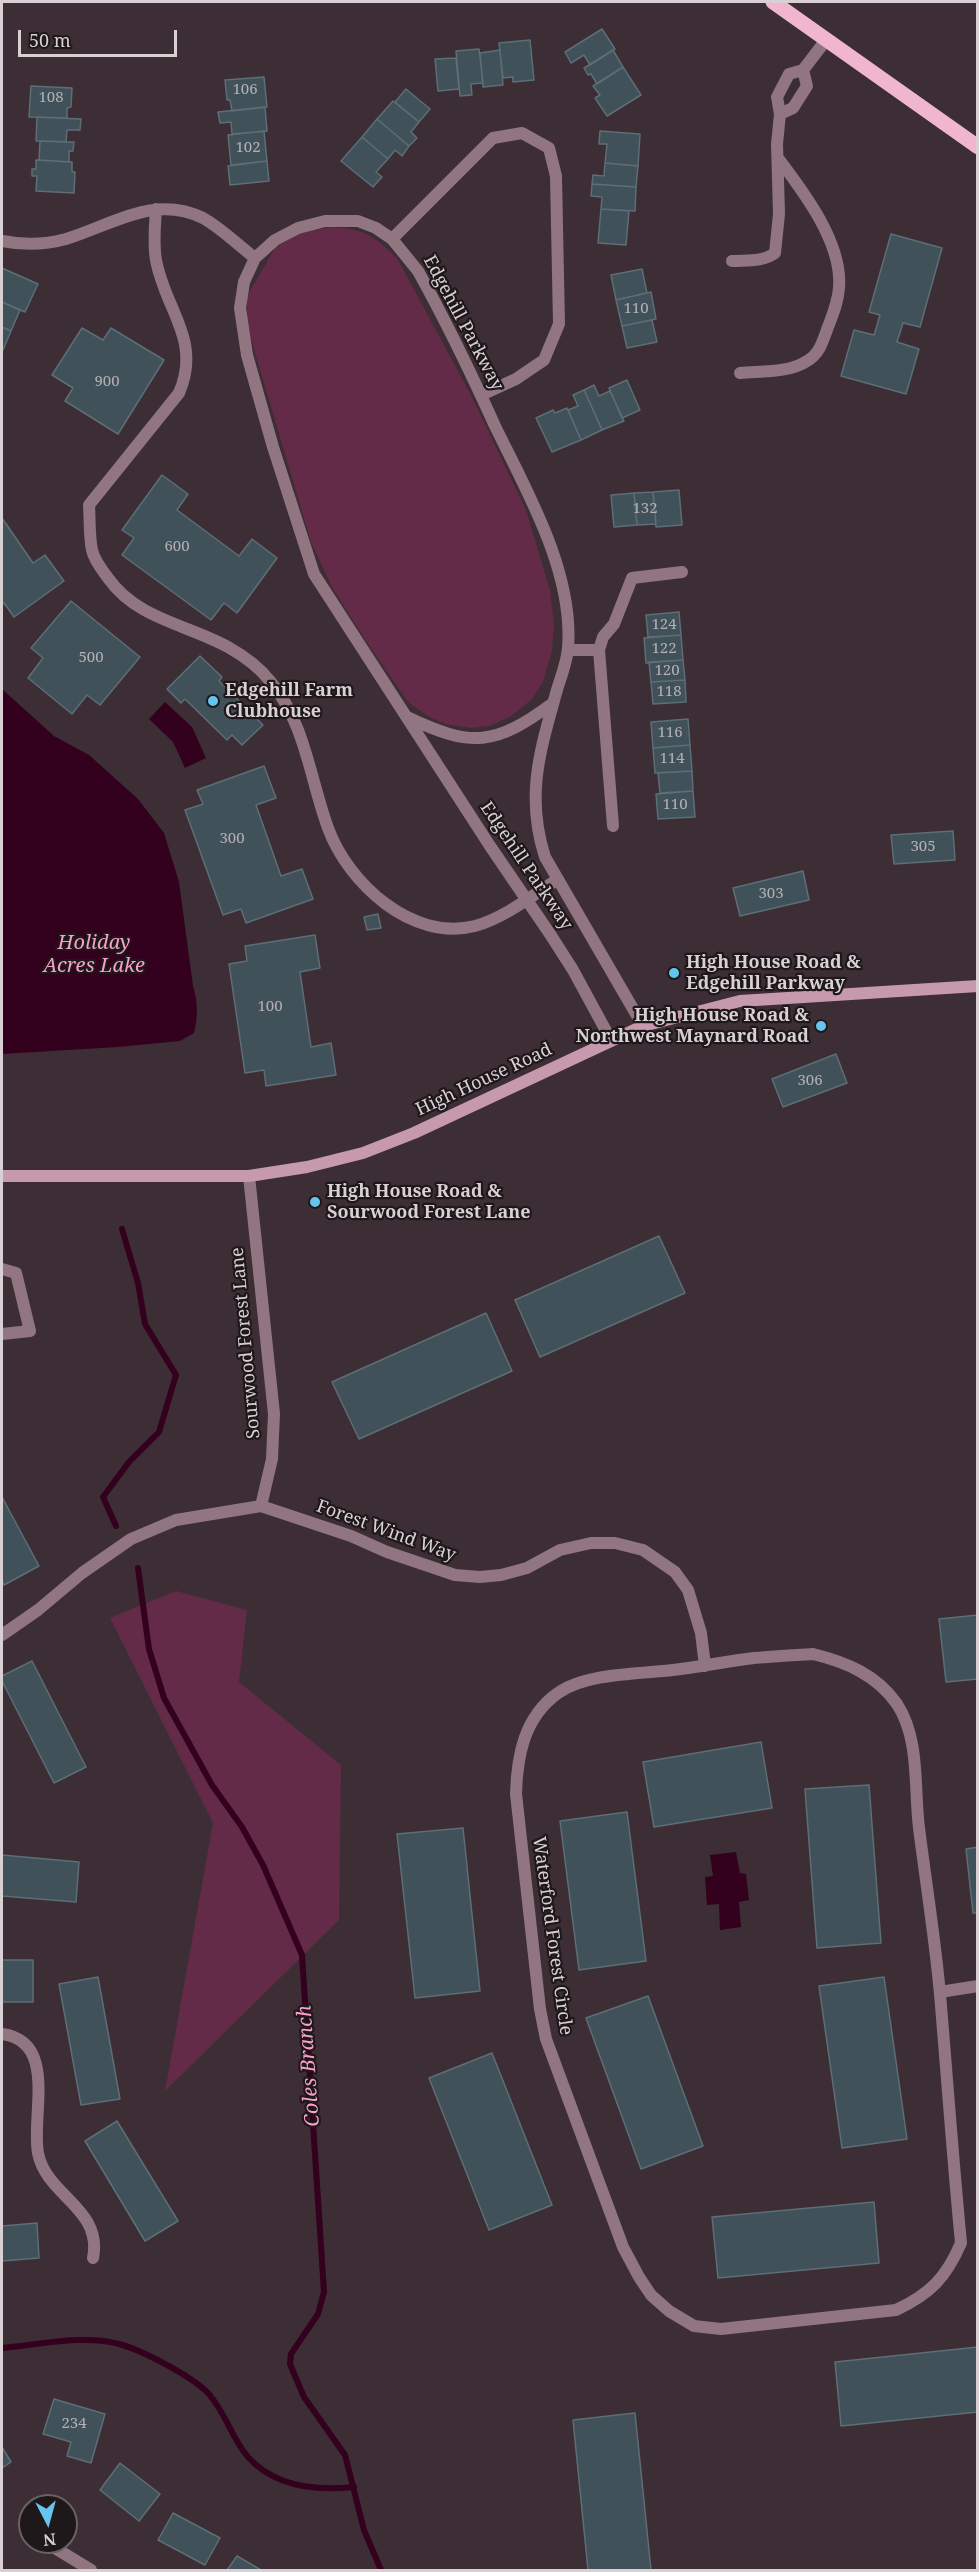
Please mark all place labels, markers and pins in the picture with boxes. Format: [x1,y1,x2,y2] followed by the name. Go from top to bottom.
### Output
[225,680,353,722] place label: Edgehill Farm Clubhouse
[206,694,220,708] marker: Edgehill Farm Clubhouse
[686,952,861,994] place label: High House Road & Edgehill Parkway
[667,966,681,980] marker: High House Road & Edgehill Parkway
[576,1005,809,1048] place label: High House Road & Northwest Maynard Road
[814,1019,828,1033] marker: High House Road & Northwest Maynard Road
[327,1181,530,1224] place label: High House Road & Sourwood Forest Lane
[308,1195,322,1209] marker: High House Road & Sourwood Forest Lane

